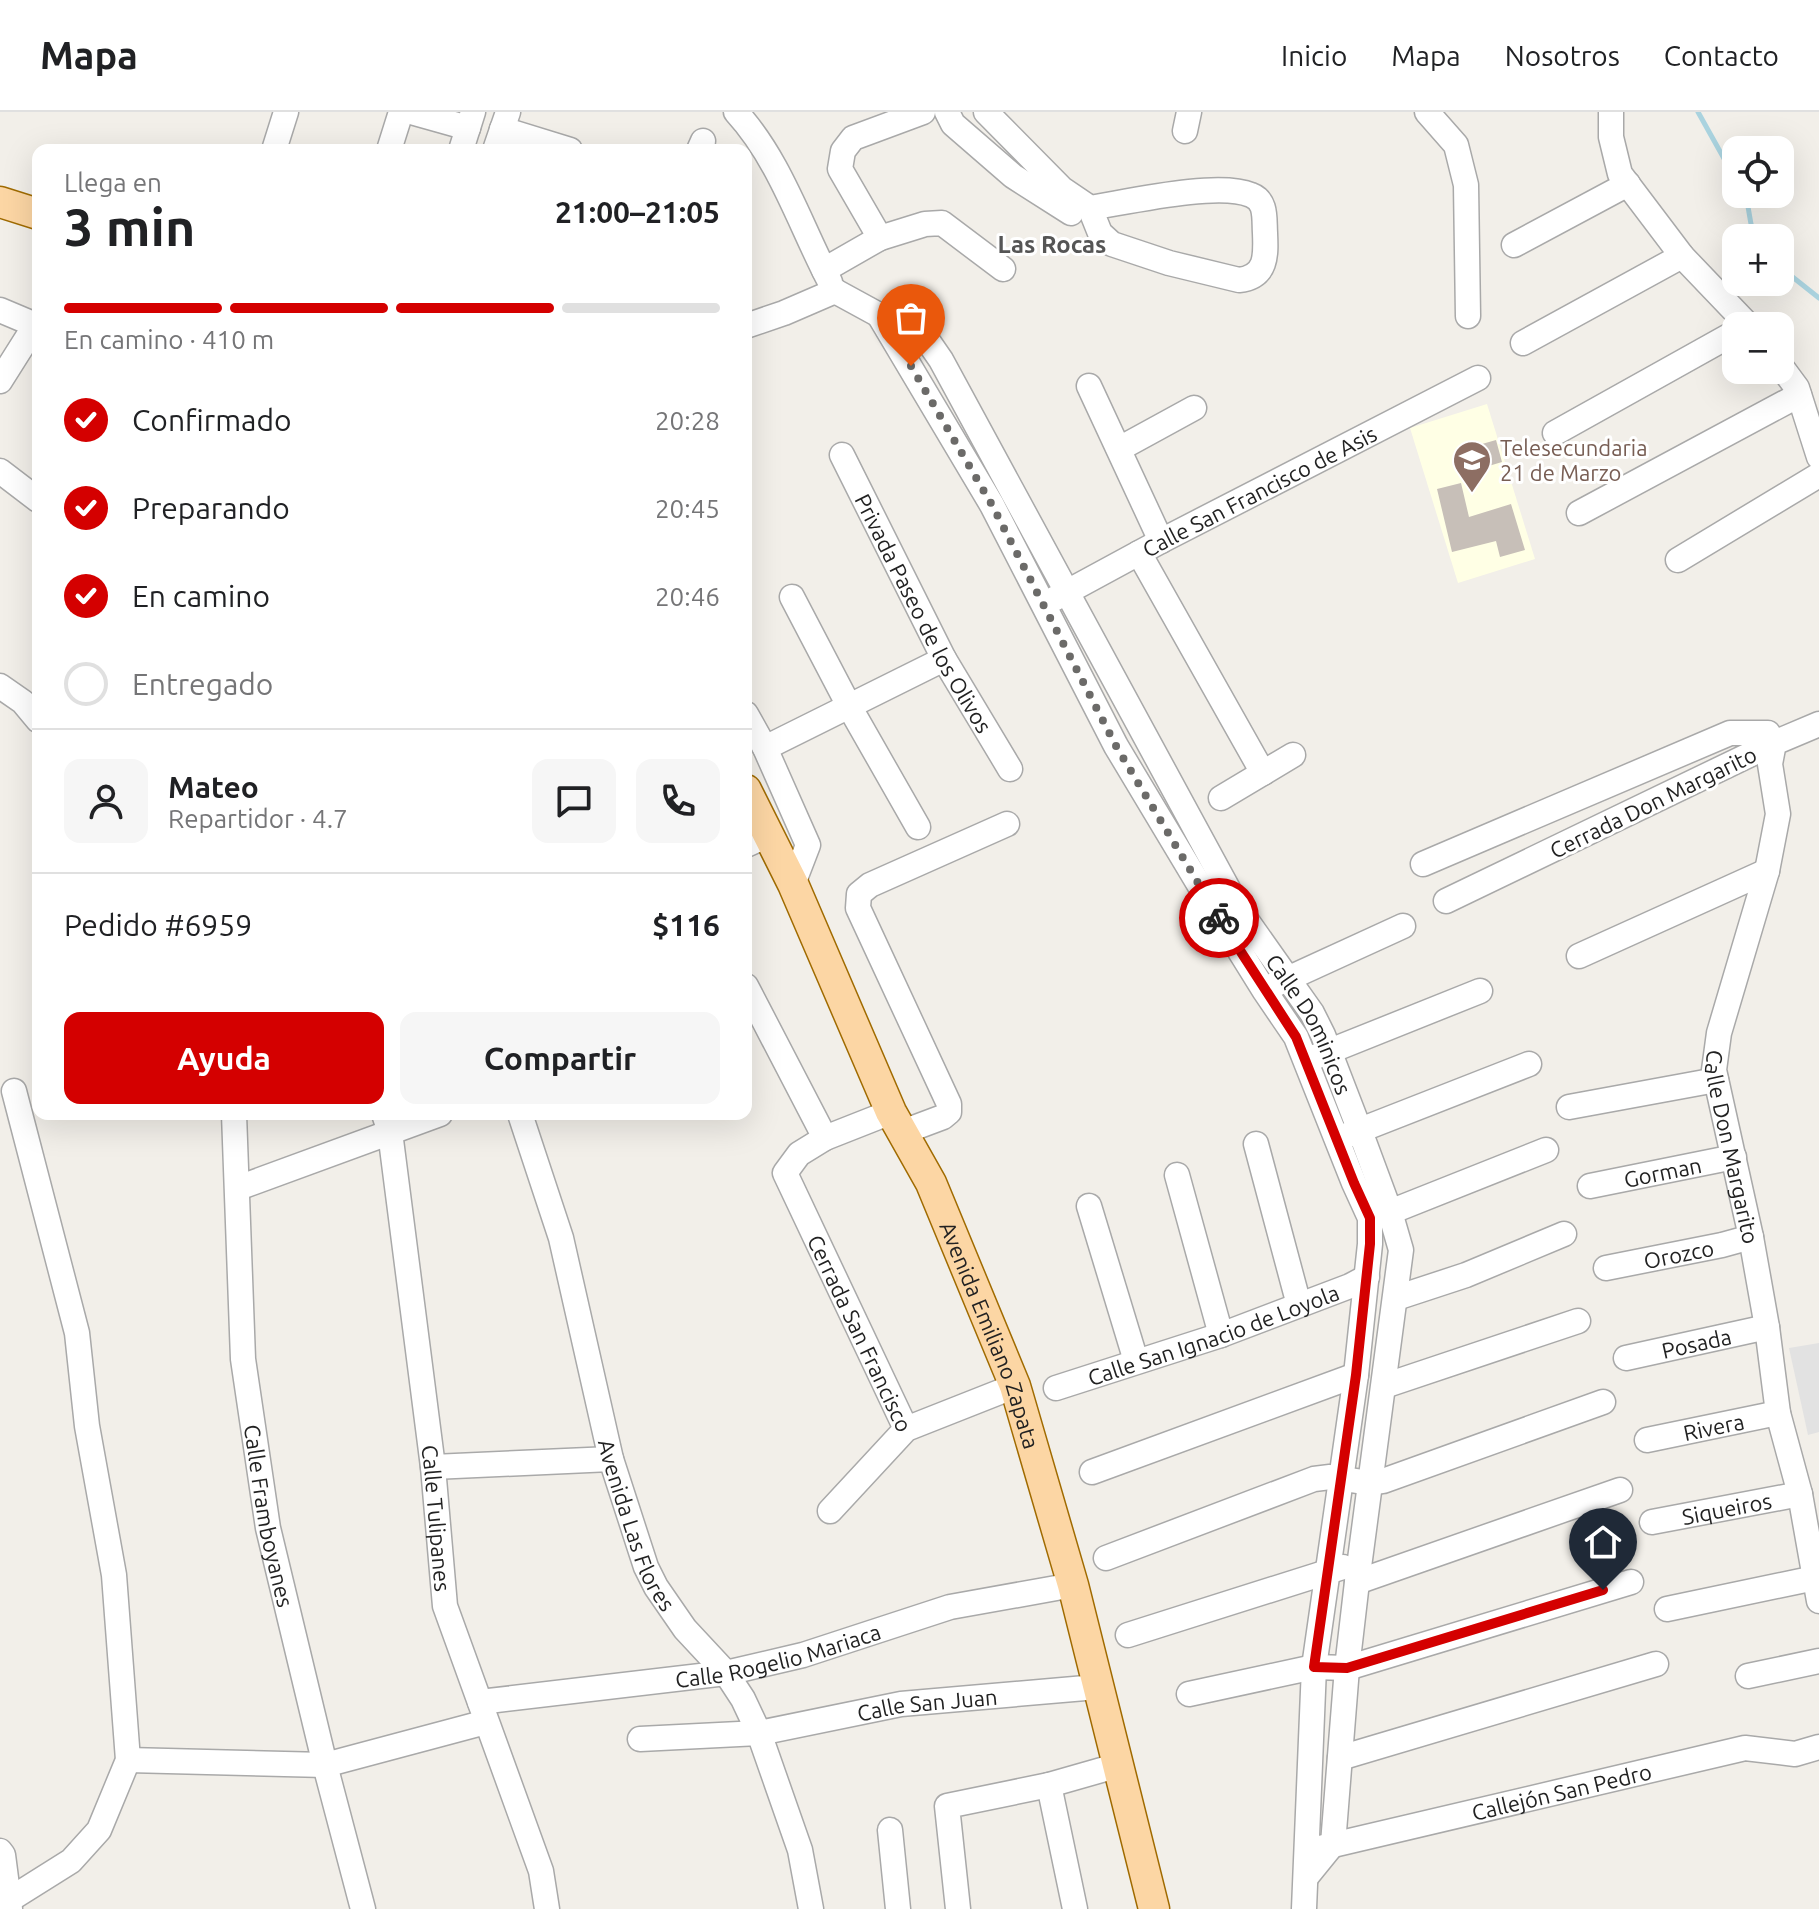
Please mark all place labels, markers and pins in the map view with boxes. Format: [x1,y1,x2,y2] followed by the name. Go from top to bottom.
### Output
[877,284,945,366] pin
[1500,435,1647,485] place label: Telesecundaria 21 de Marzo
[1451,439,1493,494] school or university icon: Telesecundaria 21 de Marzo
[1569,1508,1637,1590] pin

